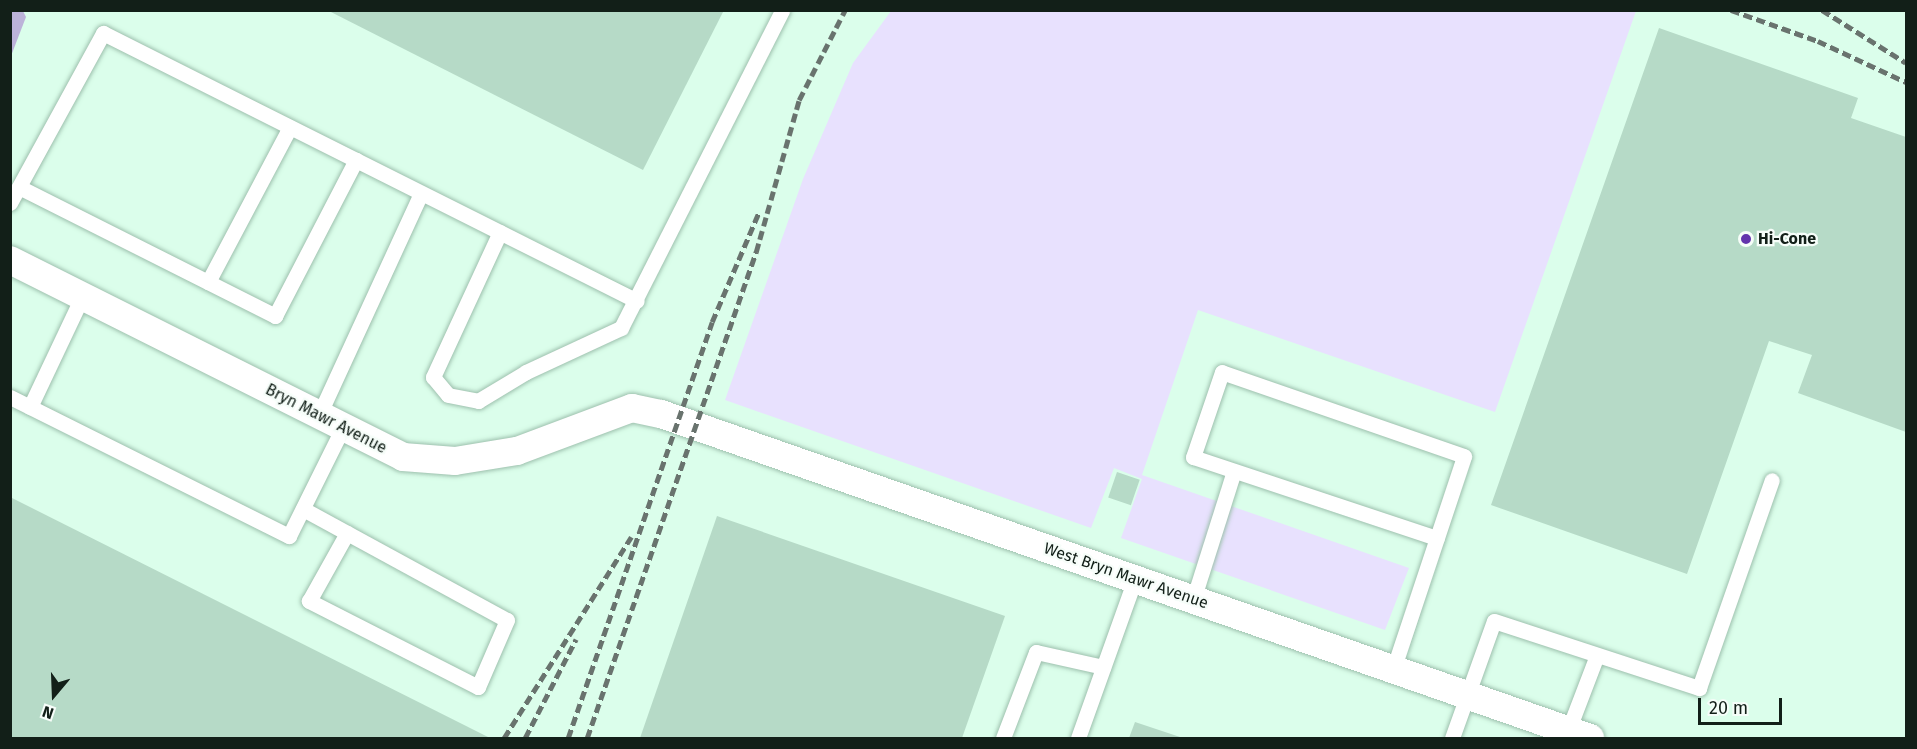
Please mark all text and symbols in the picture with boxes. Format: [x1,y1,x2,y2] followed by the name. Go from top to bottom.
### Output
[1758,229,1816,249] place label: Hi-Cone
[1739,232,1753,246] marker: Hi-Cone
[262,380,390,458] street label: Bryn Mawr Avenue
[1041,539,1211,613] street label: West Bryn Mawr Avenue
[24,665,84,725] north arrow
[1701,686,1785,724] scale bar
[1709,697,1748,719] text: 20 m
[40,702,56,723] text: N

